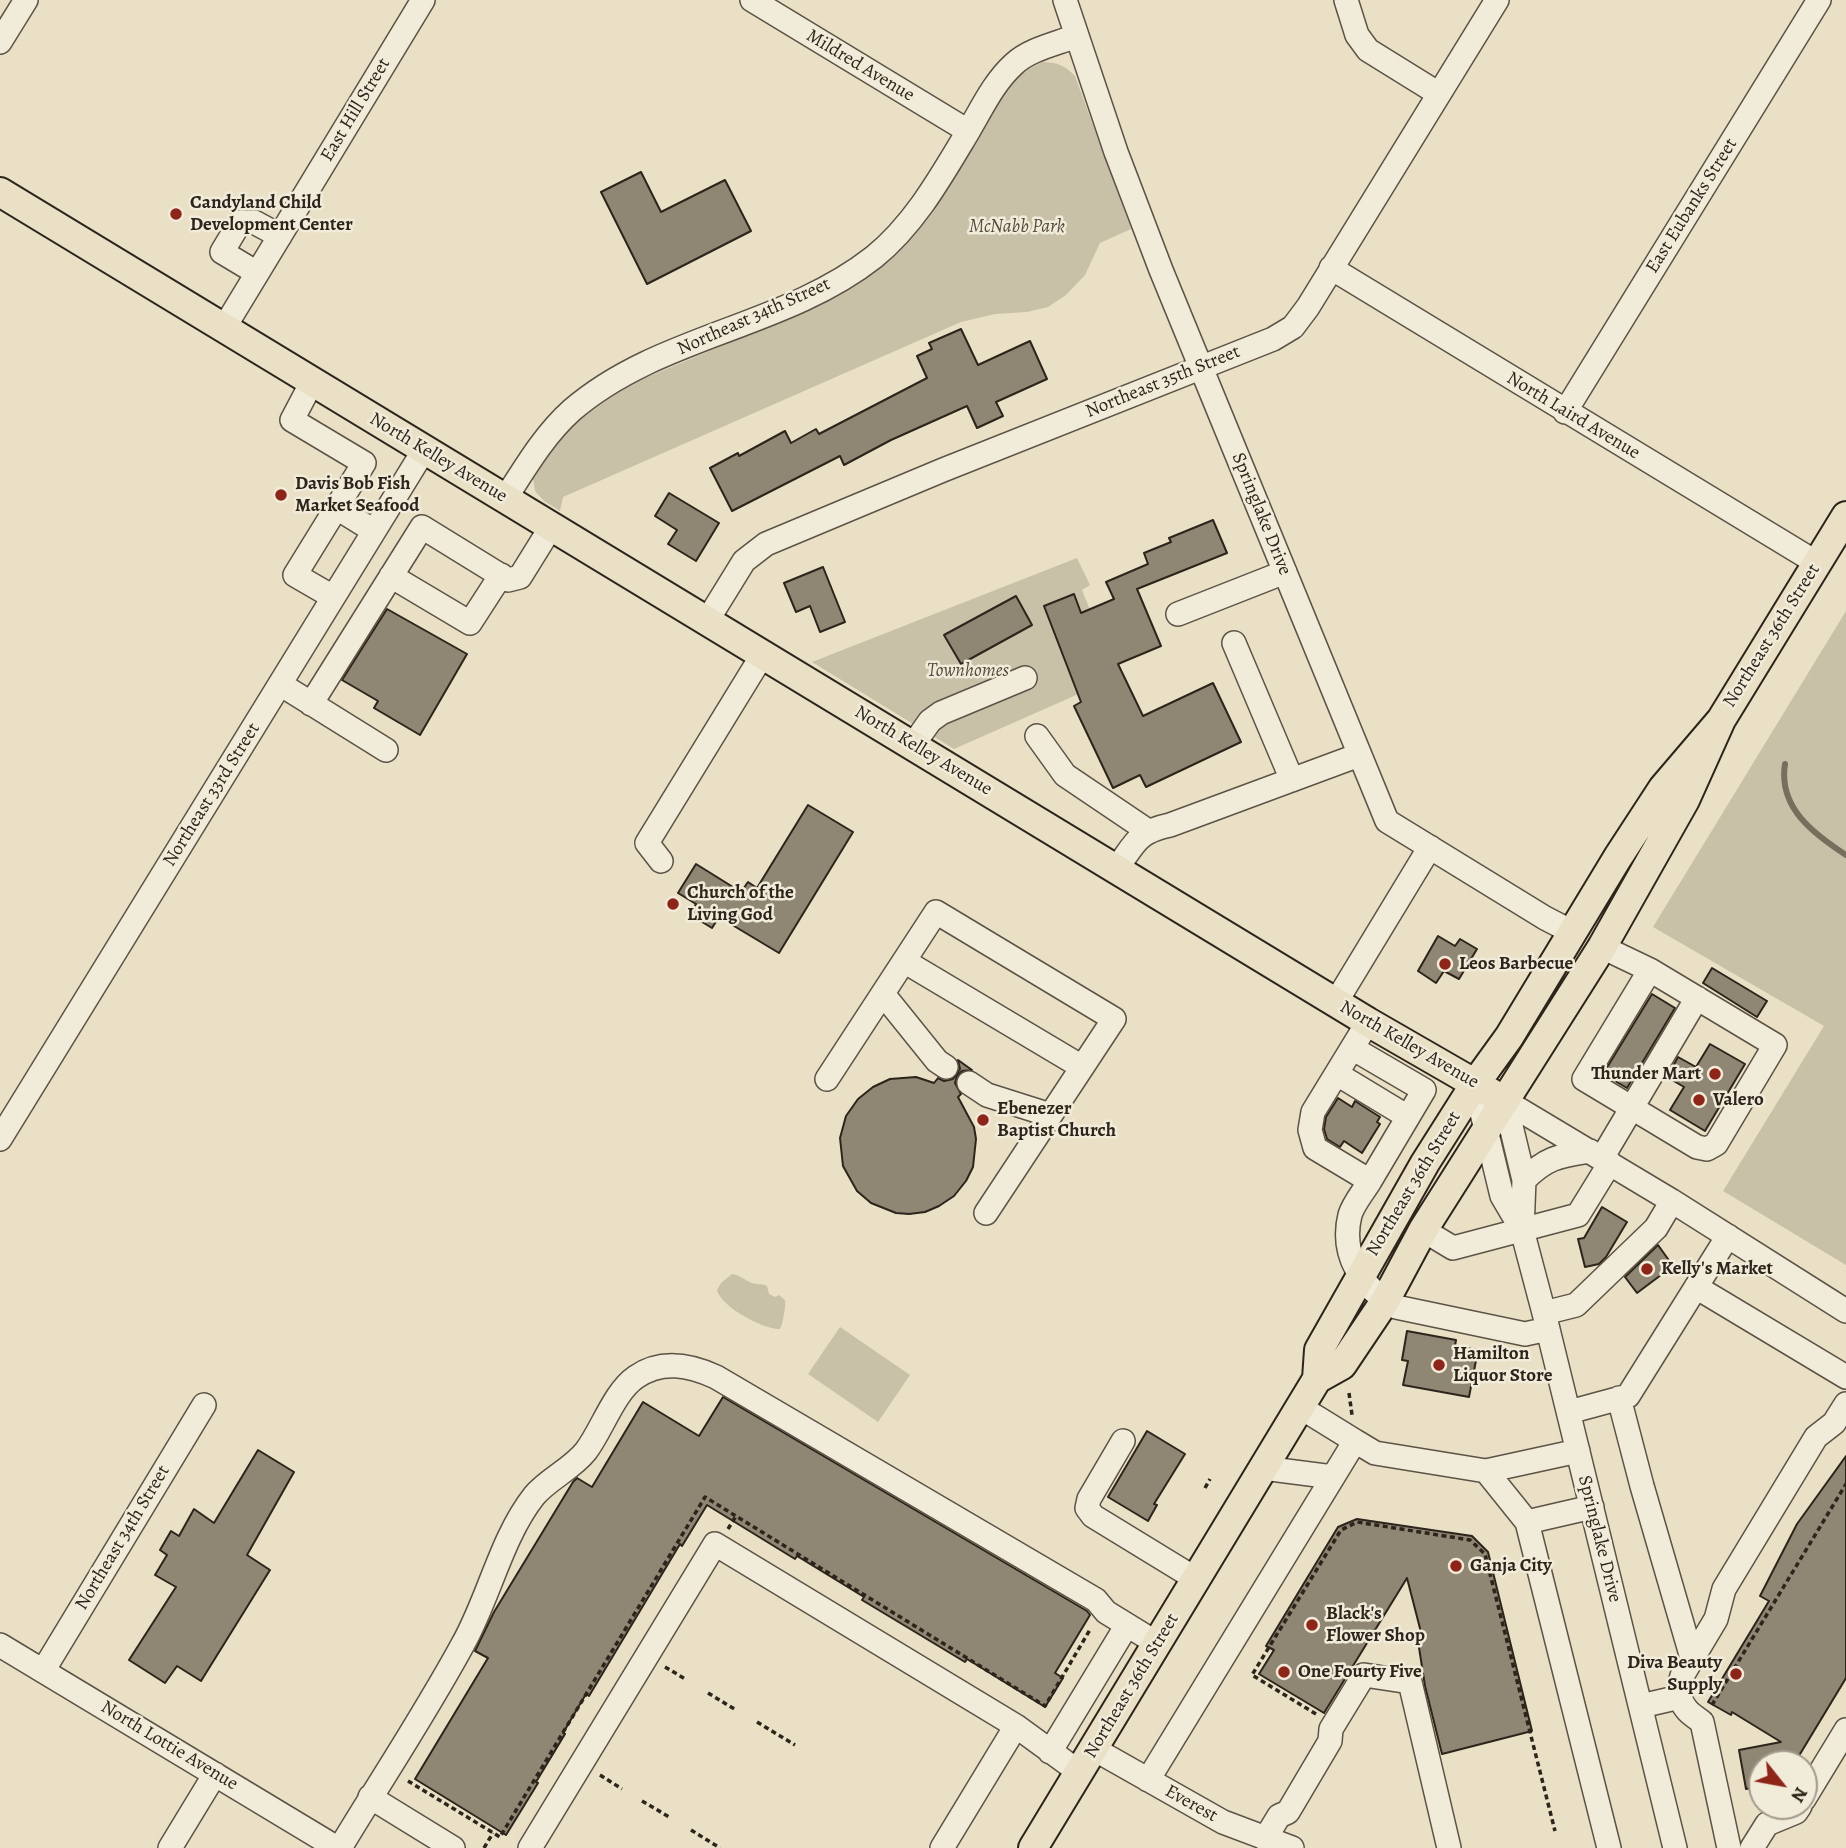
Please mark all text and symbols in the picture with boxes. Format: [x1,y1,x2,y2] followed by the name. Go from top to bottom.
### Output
[802,25,918,107] street label: Mildred Avenue
[316,54,396,166] street label: East Hill Street
[1641,134,1743,278] street label: East Eubanks Street
[190,192,353,236] place label: Candyland Child Development Center
[168,206,184,222] marker: Candyland Child Development Center
[969,216,1065,238] park label: McNabb Park
[674,273,834,361] street label: Northeast 34th Street
[1082,341,1244,423] street label: Northeast 35th Street
[1502,367,1644,465] street label: North Laird Avenue
[365,408,511,508] street label: North Kelley Avenue
[1226,449,1296,579] street label: Springlake Drive
[295,473,420,517] place label: Davis Bob Fish Market Seafood
[273,487,289,503] marker: Davis Bob Fish Market Seafood
[1719,560,1825,712] street label: Northeast 36th Street
[927,660,1009,682] park label: Townhomes
[850,701,996,801] street label: North Kelley Avenue
[159,719,265,871] street label: Northeast 33rd Street
[687,882,794,926] place label: Church of the Living God
[665,896,681,912] marker: Church of the Living God
[1459,953,1573,975] place label: Leos Barbecue
[1437,956,1453,972] marker: Leos Barbecue
[1335,996,1483,1094] street label: North Kelley Avenue
[1591,1063,1701,1085] place label: Thunder Mart
[1707,1066,1723,1082] marker: Thunder Mart
[1713,1089,1764,1111] place label: Valero
[1691,1092,1707,1108] marker: Valero
[997,1098,1116,1142] place label: Ebenezer Baptist Church
[1362,1107,1466,1261] street label: Northeast 36th Street
[975,1112,991,1128] marker: Ebenezer Baptist Church
[1661,1258,1773,1280] place label: Kelly's Market
[1639,1261,1655,1277] marker: Kelly's Market
[1453,1343,1552,1387] place label: Hamilton Liquor Store
[1431,1357,1447,1373] marker: Hamilton Liquor Store
[71,1461,175,1615] street label: Northeast 34th Street
[1572,1473,1626,1605] street label: Springlake Drive
[1470,1555,1552,1577] place label: Ganja City
[1448,1558,1464,1574] marker: Ganja City
[1326,1603,1425,1647] place label: Black's Flower Shop
[1080,1609,1184,1763] street label: Northeast 36th Street
[1304,1617,1320,1633] marker: Black's Flower Shop
[1627,1652,1722,1696] place label: Diva Beauty Supply
[1298,1661,1422,1683] place label: One Fourty Five
[1276,1664,1292,1680] marker: One Fourty Five
[1728,1666,1744,1682] marker: Diva Beauty Supply
[96,1696,242,1796] street label: North Lottie Avenue
[1748,1750,1818,1820] north arrow
[1161,1780,1221,1828] street label: Everest
[1785,1782,1814,1807] text: N

